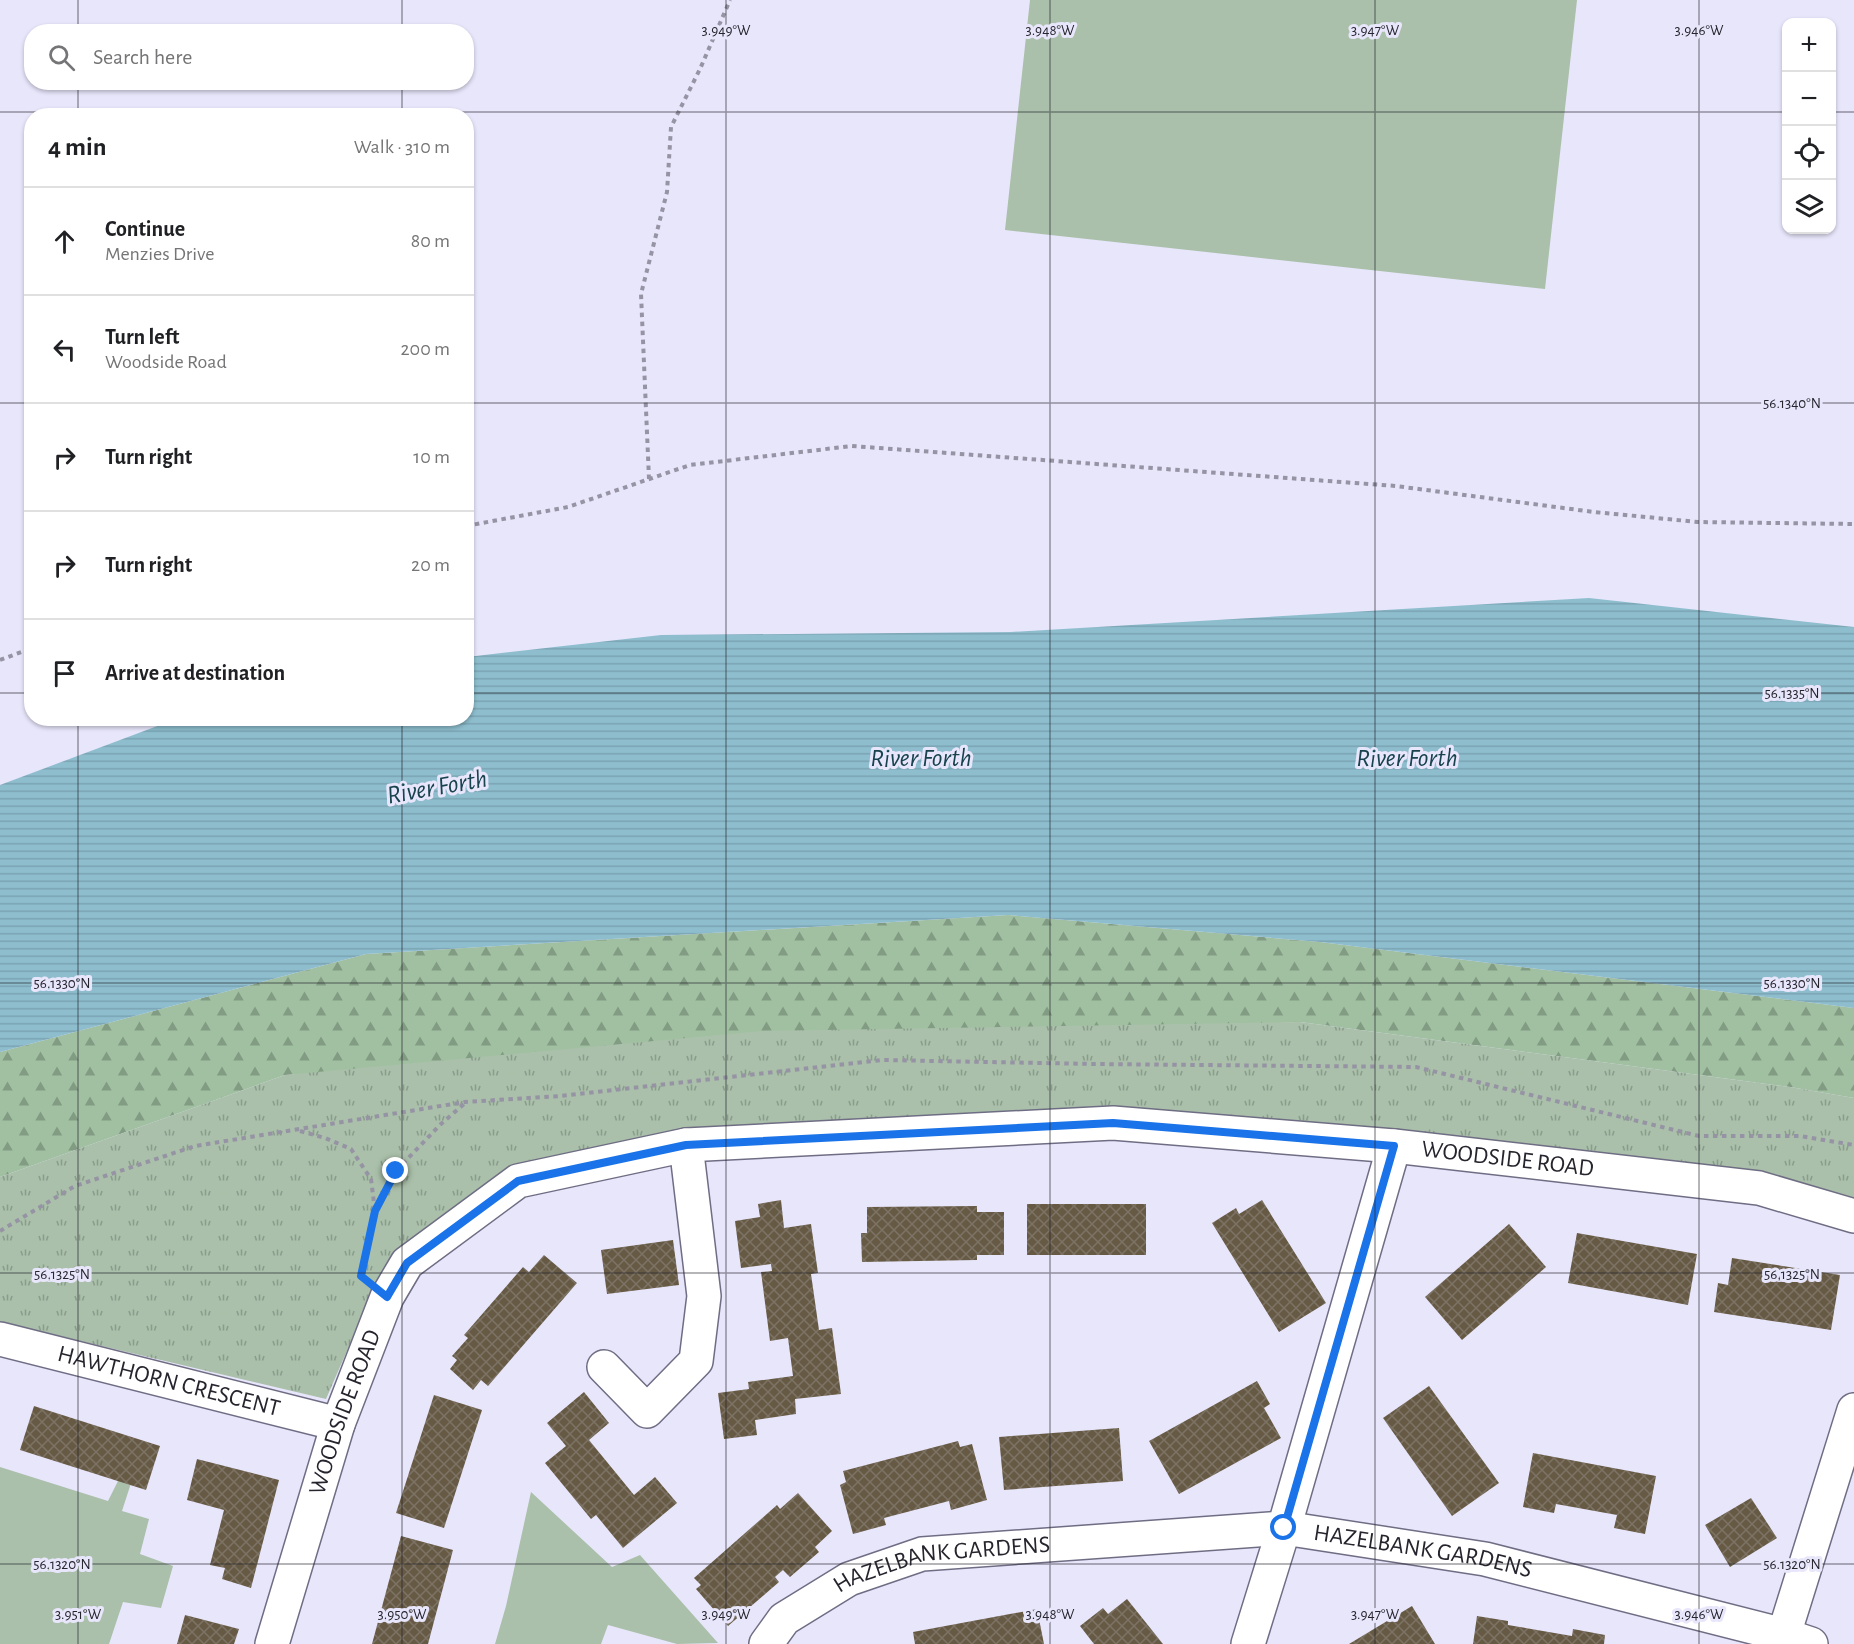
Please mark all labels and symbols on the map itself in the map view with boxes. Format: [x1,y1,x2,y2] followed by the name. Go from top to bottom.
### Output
[702,23,751,38] text: 3.949°W
[1026,23,1075,38] text: 3.948°W
[1351,23,1400,38] text: 3.947°W
[1675,23,1724,38] text: 3.946°W
[1763,396,1821,411] text: 56.1340°N
[1764,686,1820,701] text: 56.1335°N
[870,745,972,771] water label: River Forth
[1356,745,1458,771] water label: River Forth
[385,765,489,809] water label: River Forth
[34,976,90,991] text: 56.1330°N
[1764,976,1820,991] text: 56.1330°N
[1420,1137,1595,1181] street label: WOODSIDE ROAD
[382,1157,408,1183] route end
[34,1267,90,1282] text: 56.1325°N
[1764,1267,1820,1282] text: 56.1325°N
[305,1326,385,1498] street label: WOODSIDE ROAD
[55,1342,283,1421] street label: HAWTHORN CRESCENT
[1270,1514,1296,1540] route start
[1312,1521,1535,1582] street label: HAZELBANK GARDENS
[829,1533,1051,1597] street label: HAZELBANK GARDENS
[33,1557,91,1572] text: 56.1320°N
[1763,1557,1821,1572] text: 56.1320°N
[55,1607,102,1622] text: 3.951°W
[378,1607,427,1622] text: 3.950°W
[702,1607,751,1622] text: 3.949°W
[1026,1607,1075,1622] text: 3.948°W
[1351,1607,1400,1622] text: 3.947°W
[1675,1607,1724,1622] text: 3.946°W

